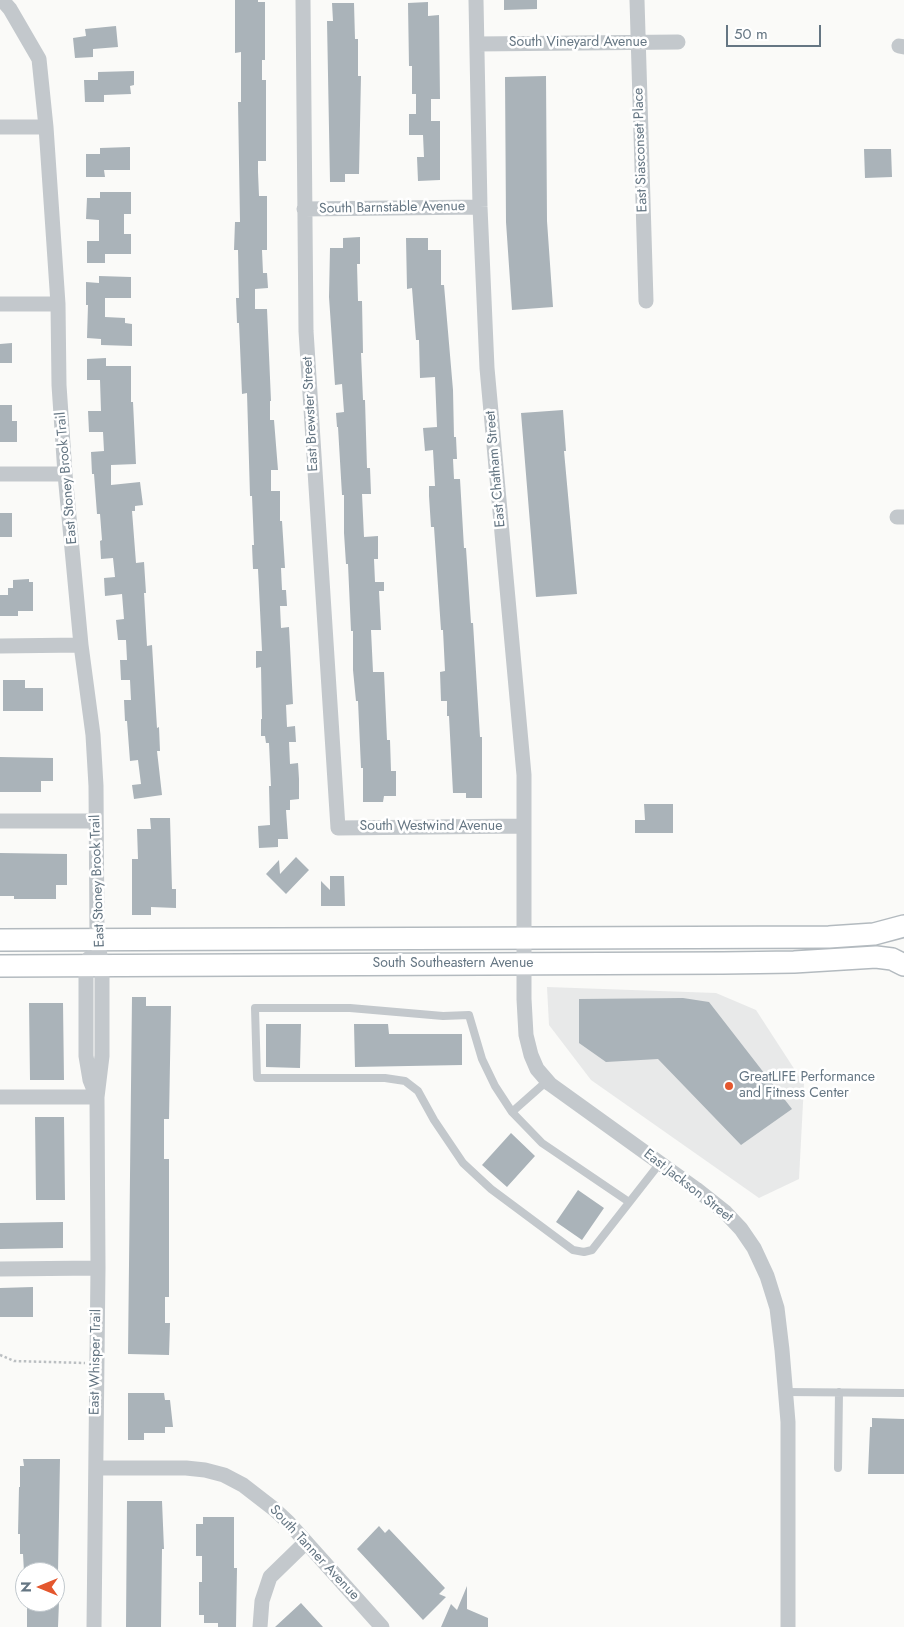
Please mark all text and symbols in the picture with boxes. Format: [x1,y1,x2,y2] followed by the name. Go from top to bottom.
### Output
[729,15,824,47] scale bar
[734,23,768,45] text: 50 m
[509,35,647,51] street label: South Vineyard Avenue
[630,87,652,213] street label: East Siasconset Place
[319,198,465,218] street label: South Barnstable Avenue
[300,356,322,472] street label: East Brewster Street
[483,410,509,528] street label: East Chatham Street
[53,411,81,545] street label: East Stoney Brook Trail
[87,814,109,948] street label: East Stoney Brook Trail
[360,819,502,835] street label: South Westwind Avenue
[372,956,534,972] street label: South Southeastern Avenue
[739,1070,875,1102] place label: GreatLIFE Performance and Fitness Center
[723,1080,735,1092] marker: GreatLIFE Performance and Fitness Center
[640,1146,736,1226] street label: East Jackson Street
[87,1309,105,1415] street label: East Whisper Trail
[266,1502,362,1604] street label: South Tanner Avenue
[15,1562,65,1612] north arrow
[16,1581,36,1593] text: N

